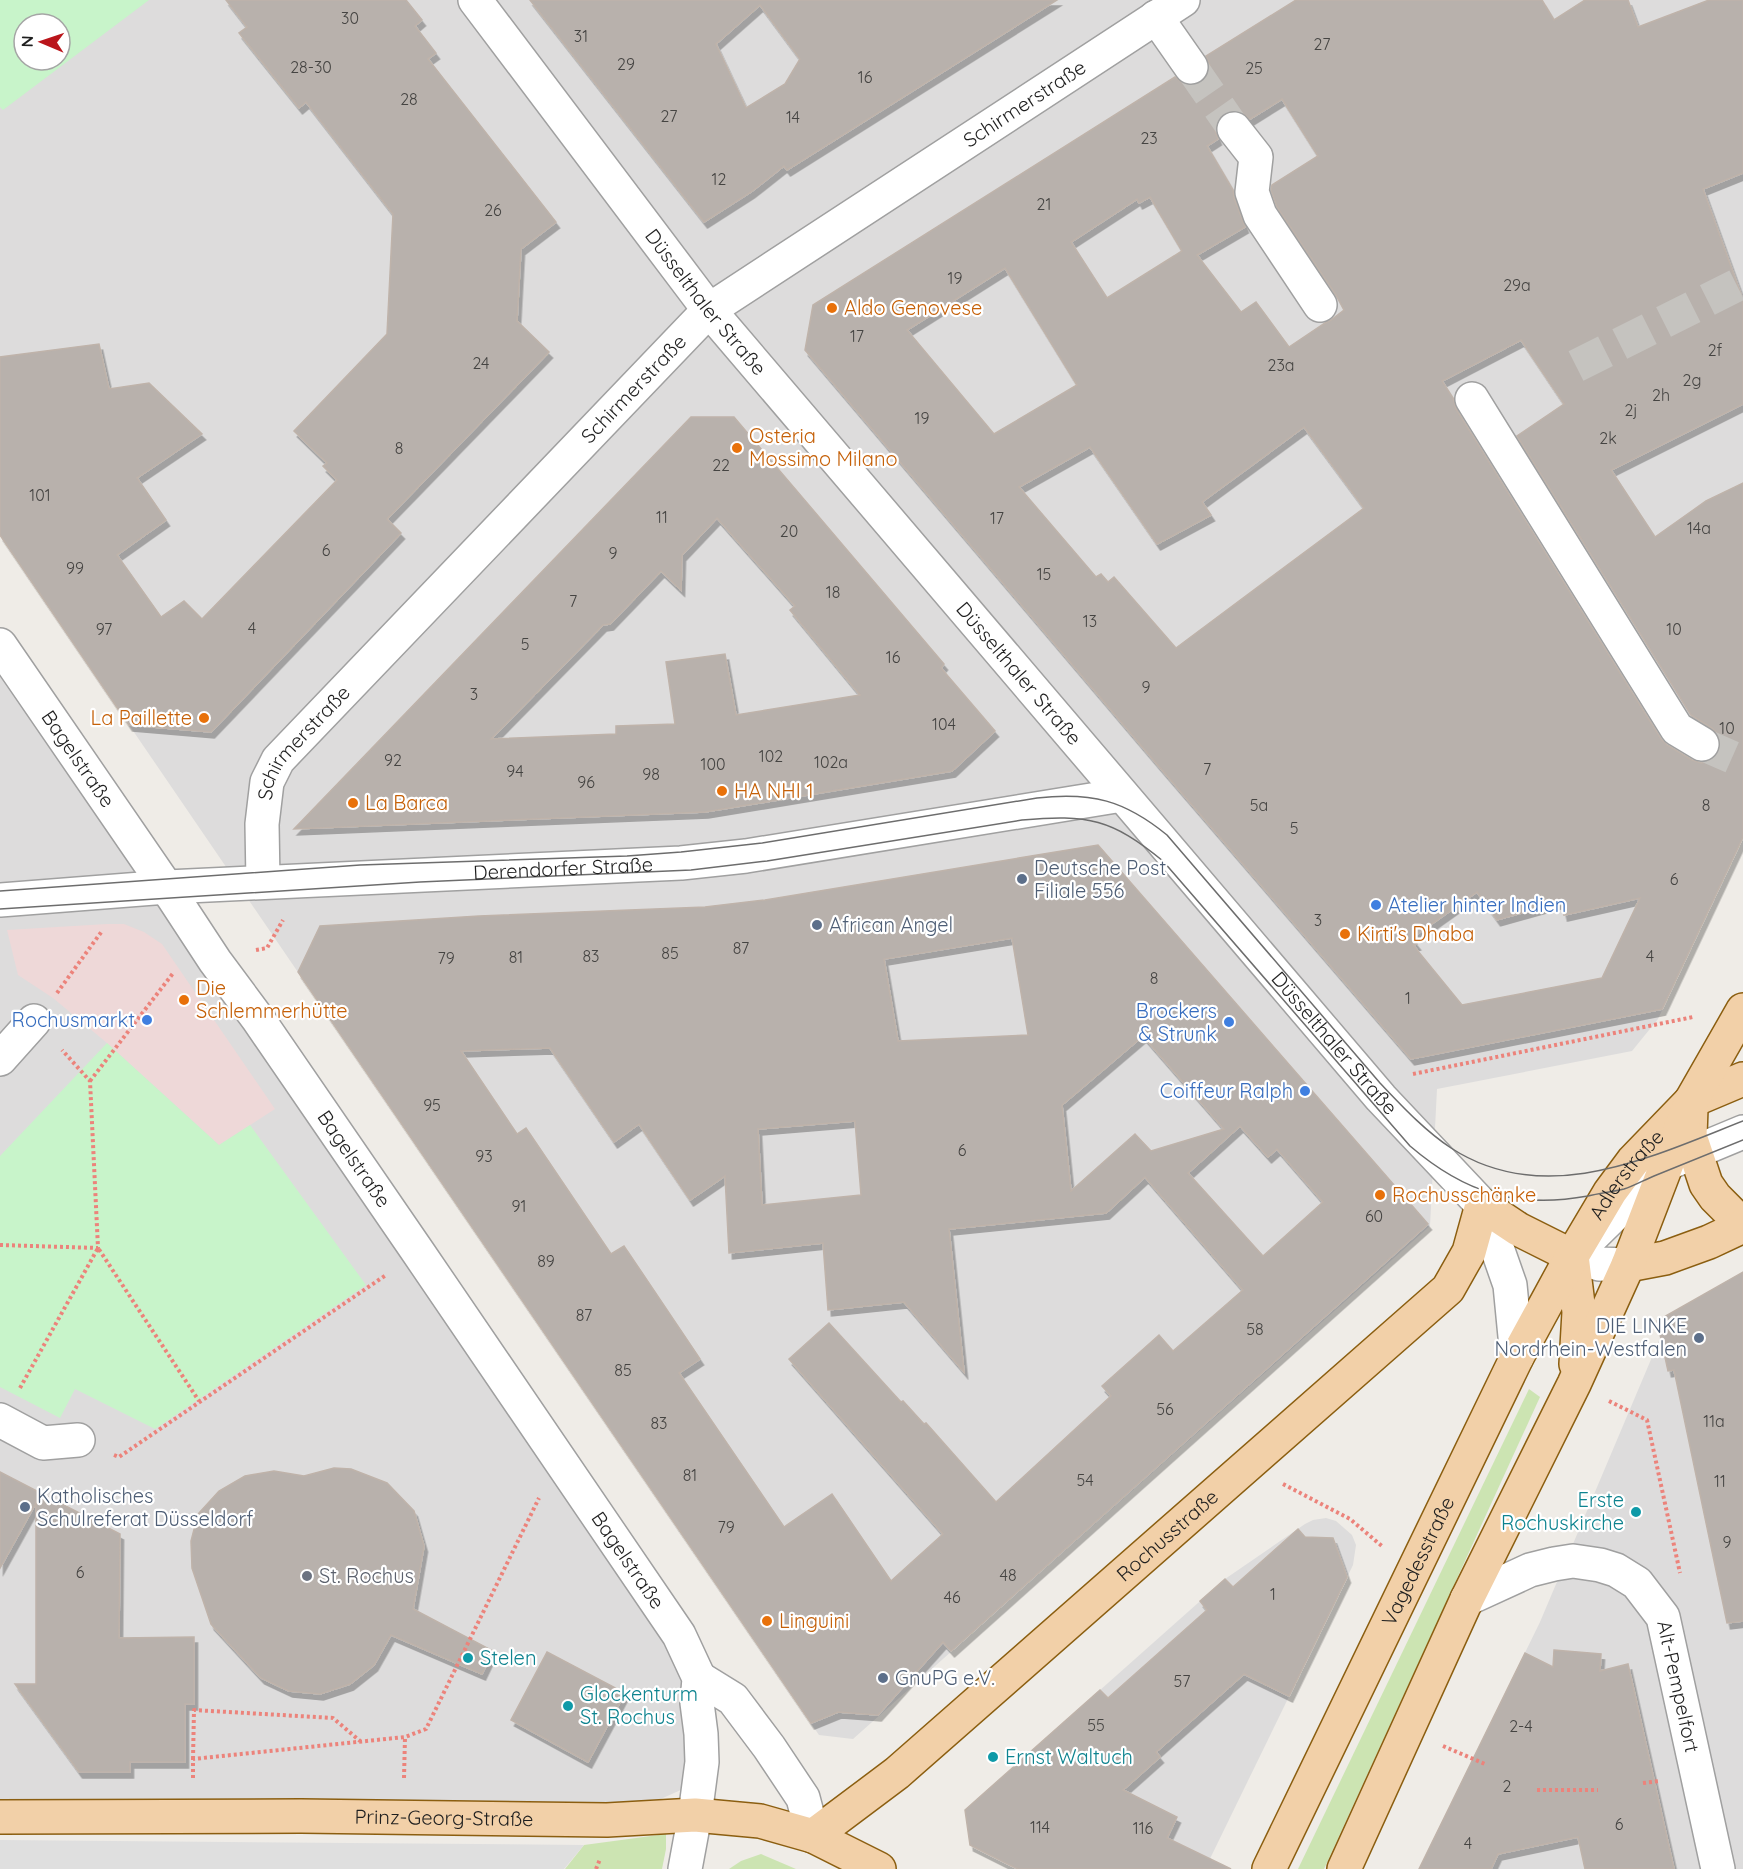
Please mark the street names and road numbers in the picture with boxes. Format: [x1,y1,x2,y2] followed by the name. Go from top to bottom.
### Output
[958,54,1090,152] street label: Schirmerstraße
[640,223,772,380] street label: Düsselthaler Straße
[575,329,691,448] street label: Schirmerstraße
[951,596,1087,750] street label: Düsselthaler Straße
[252,680,355,801] street label: Schirmerstraße
[36,705,121,812] street label: Bagelstraße
[473,851,653,885] street label: Derendorfer Straße
[1267,966,1403,1120] street label: Düsselthaler Straße
[312,1105,397,1212] street label: Bagelstraße
[1583,1124,1669,1224] street label: Adlerstraße
[1111,1484,1223,1586] street label: Rochusstraße
[1376,1492,1460,1630] street label: Vagedesstraße
[586,1506,670,1613] street label: Bagelstraße
[1652,1618,1705,1755] street label: Alt-Pempelfort
[354,1804,534,1831] street label: Prinz-Georg-Straße

